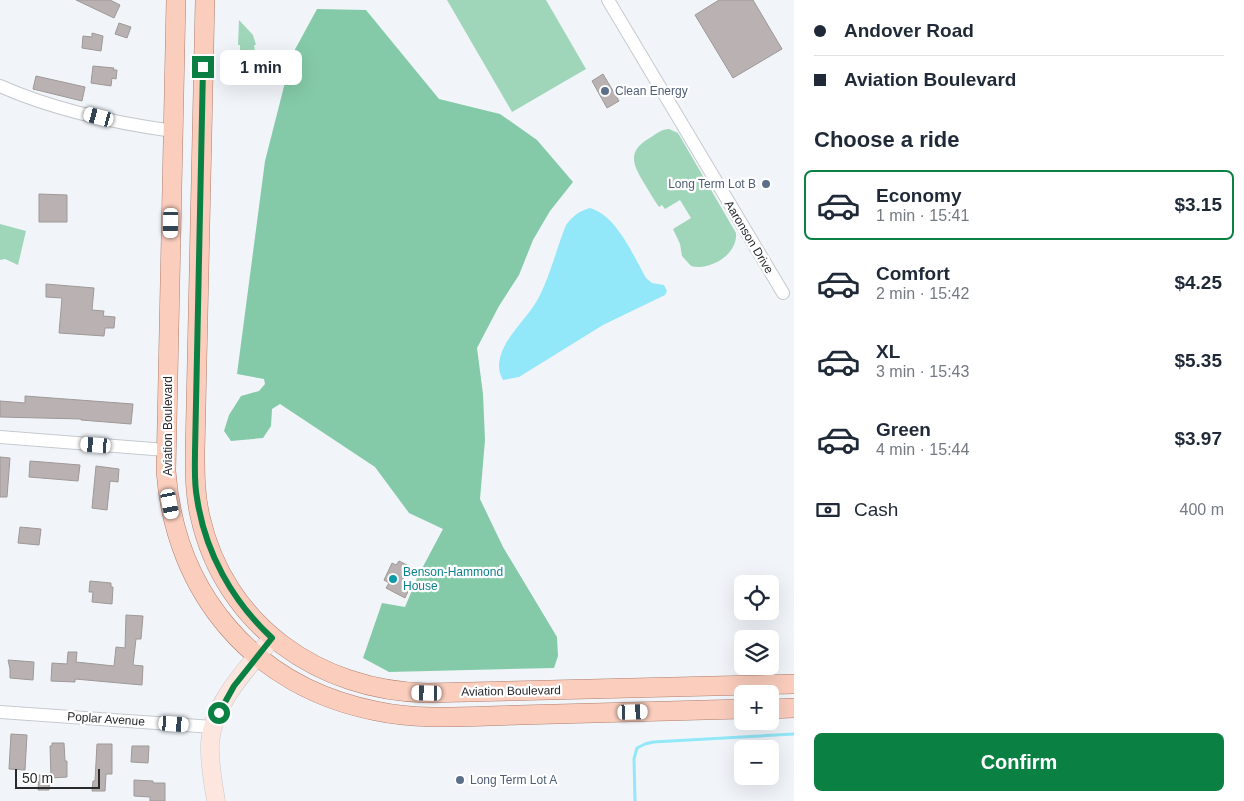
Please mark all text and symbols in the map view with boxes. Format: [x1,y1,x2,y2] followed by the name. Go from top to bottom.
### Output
[844,20,974,41] text: Andover Road
[220,50,303,84] callout: 1 min
[192,56,214,78] route end
[240,59,282,76] text: 1 min
[844,69,1016,90] text: Aviation Boulevard
[615,84,688,98] place label: Clean Energy
[599,85,611,97] marker: Clean Energy
[82,106,115,128] car
[814,127,959,152] text: Choose a ride
[668,177,756,191] place label: Long Term Lot B
[760,178,772,190] marker: Long Term Lot B
[816,183,861,228] icon: car
[876,185,962,206] text: Economy
[1174,194,1222,215] text: $3.15
[722,198,776,276] street label: Aaronson Drive
[876,207,969,224] text: 1 min · 15:41
[163,208,178,238] car
[816,261,861,306] icon: car
[876,263,950,284] text: Comfort
[1174,272,1222,293] text: $4.25
[876,285,969,302] text: 2 min · 15:42
[816,339,861,384] icon: car
[876,341,900,362] text: XL
[1174,350,1222,371] text: $5.35
[876,363,969,380] text: 3 min · 15:43
[161,376,175,476] street label: Aviation Boulevard
[816,417,861,462] icon: car
[876,419,931,440] text: Green
[1174,428,1222,449] text: $3.97
[80,436,111,454] car
[876,441,969,458] text: 4 min · 15:44
[159,488,180,520] car
[814,496,842,524] icon: cash
[854,499,898,520] text: Cash
[1180,501,1224,518] text: 400 m
[403,565,503,593] place label: Benson-Hammond House
[387,573,399,585] marker: Benson-Hammond House
[734,575,779,785] map controls
[734,575,779,620] button: locate
[734,630,779,675] button: layers
[461,683,561,699] street label: Aviation Boulevard
[411,685,442,701] car
[734,685,779,730] button: +
[208,702,230,724] route start
[617,704,648,720] car
[67,709,146,729] street label: Poplar Avenue
[158,715,189,733] car
[814,733,1224,791] button: Confirm
[734,740,779,785] button: −
[15,766,100,789] scale bar
[22,770,53,786] text: 50 m
[470,773,557,787] place label: Long Term Lot A
[454,774,466,786] marker: Long Term Lot A

